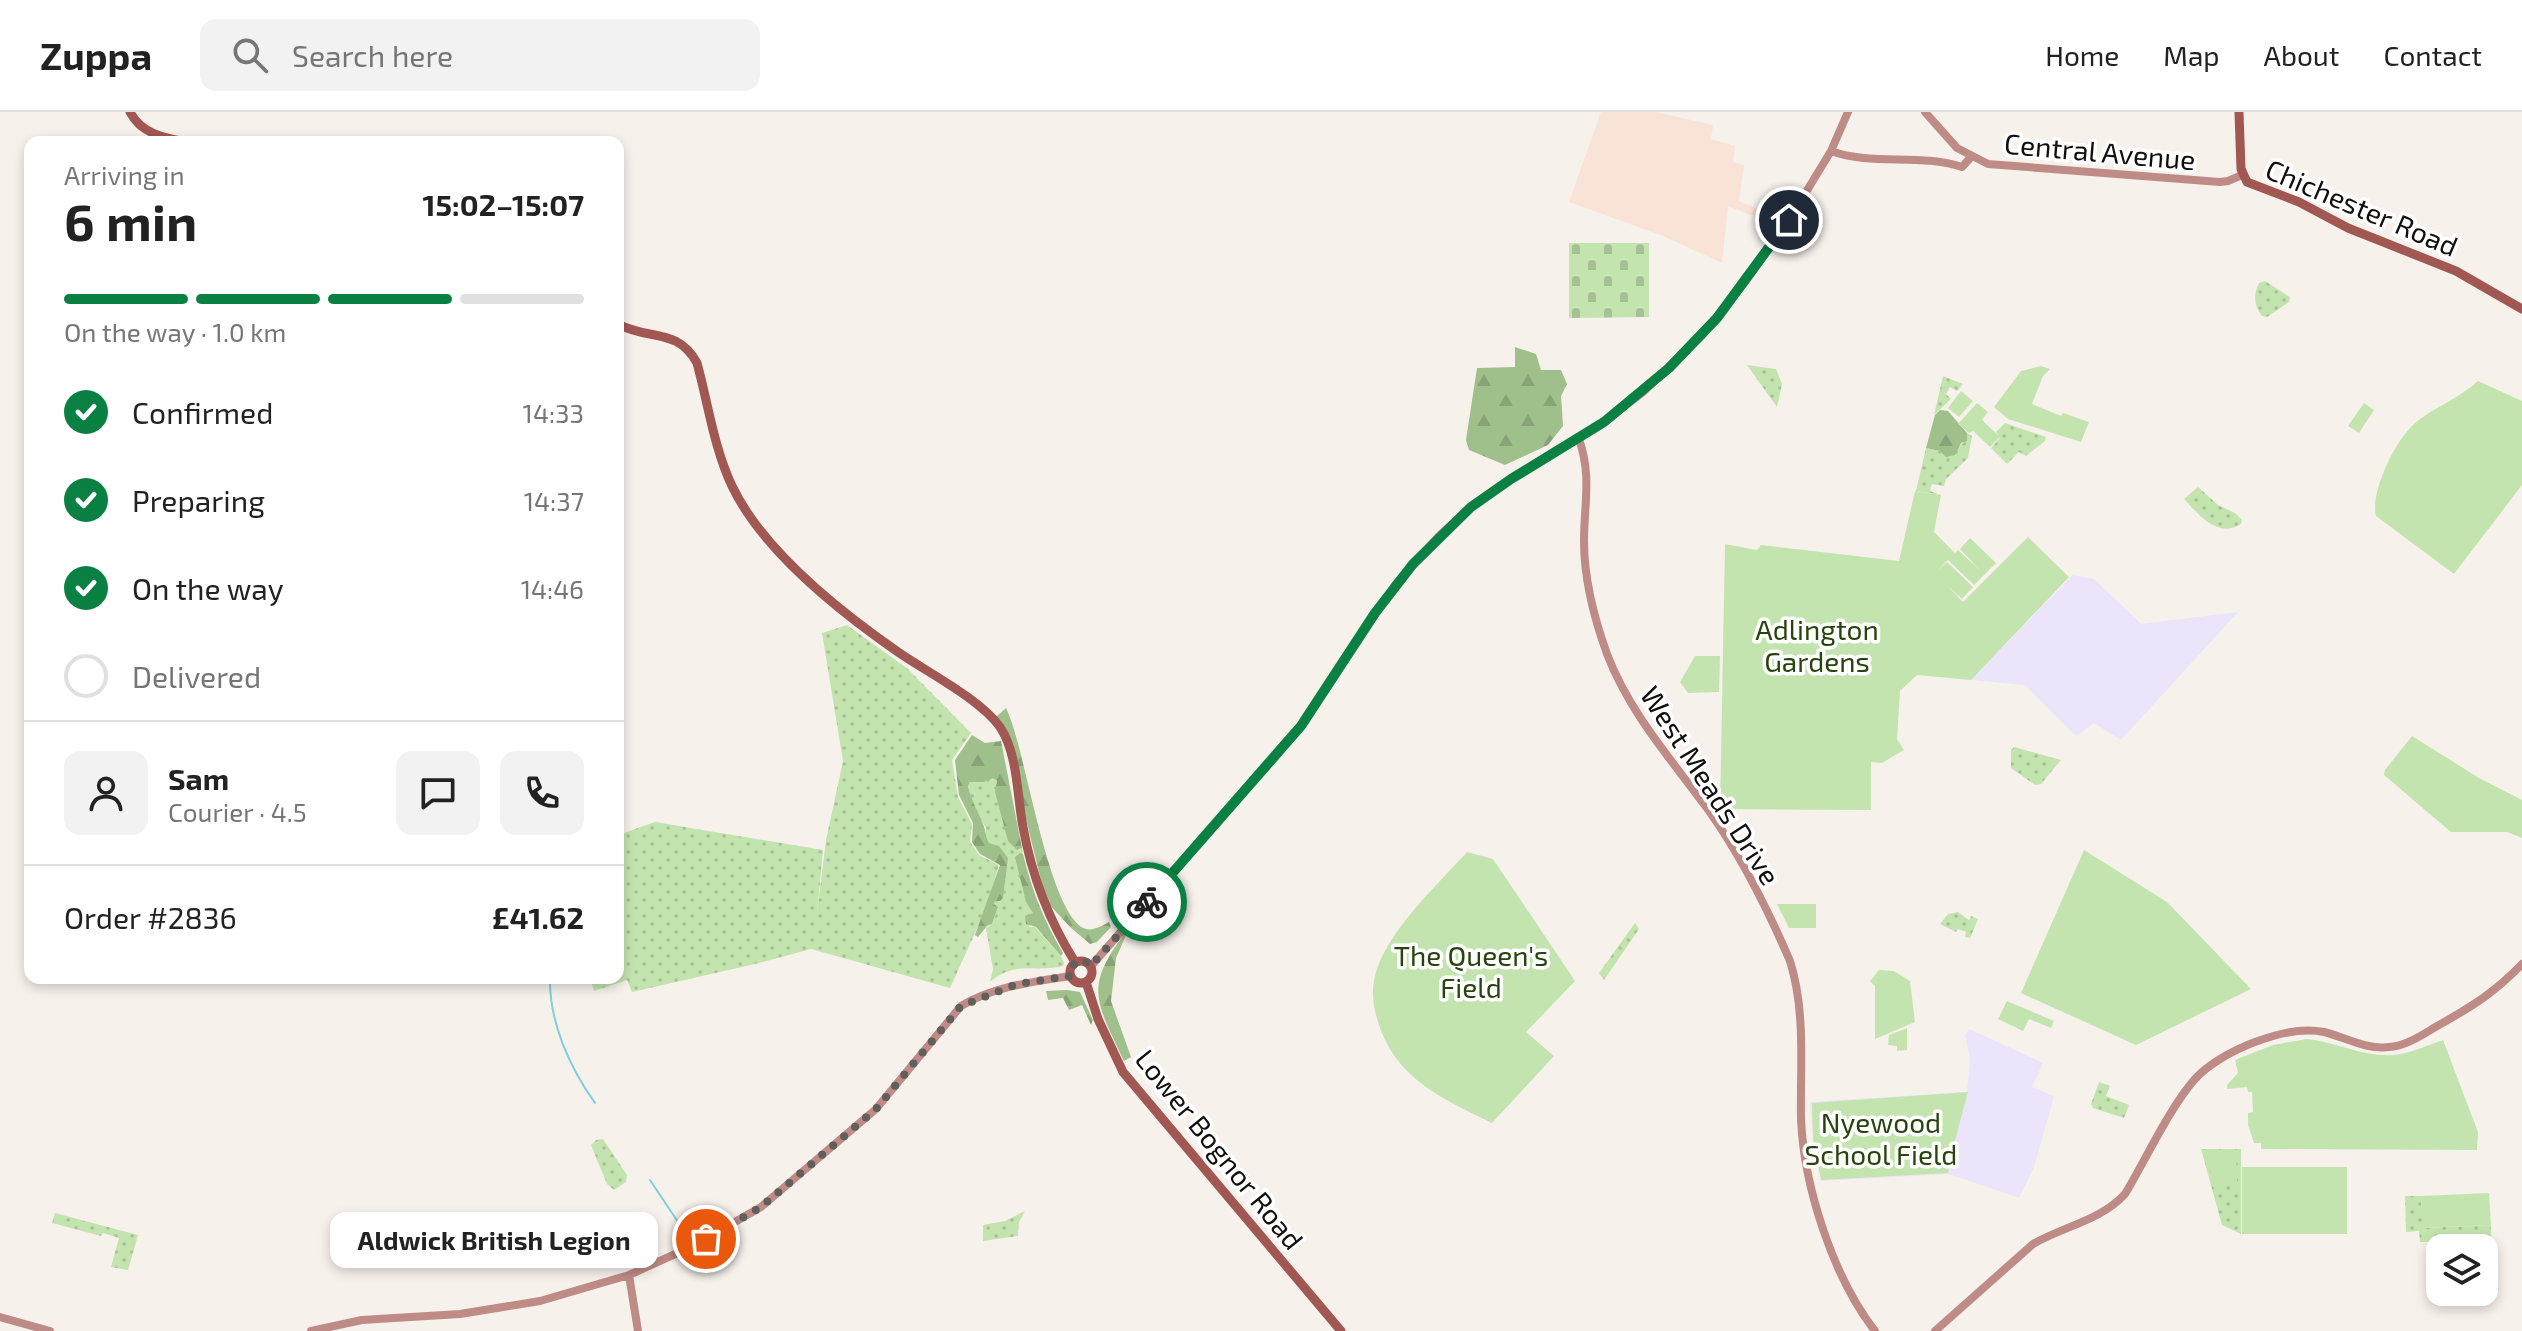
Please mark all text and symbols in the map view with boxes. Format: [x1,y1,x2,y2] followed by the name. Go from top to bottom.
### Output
[200,19,760,91] search box
[40,32,152,78] text: Zuppa
[228,33,272,77] icon: search
[292,37,453,73] text: Search here
[2045,38,2119,72] text: Home
[2163,38,2220,72] text: Map
[2264,38,2339,72] text: About
[2383,38,2482,72] text: Contact
[2003,126,2197,176] street label: Central Avenue
[2261,151,2463,263] street label: Chichester Road
[64,159,185,190] text: Arriving in
[423,186,584,222] text: 15:02–15:07
[1755,186,1823,254] pin
[64,189,197,251] text: 6 min
[1767,198,1811,242] icon: home
[64,316,286,347] text: On the way · 1.0 km
[64,390,108,434] icon: check
[132,394,273,430] text: Confirmed
[523,397,584,428] text: 14:33
[64,478,108,522] icon: check
[132,482,265,518] text: Preparing
[524,485,584,516] text: 14:37
[64,566,108,610] icon: check
[132,570,284,606] text: On the way
[521,573,584,604] text: 14:46
[1755,612,1879,678] park label: Adlington Gardens
[132,658,261,694] text: Delivered
[1634,679,1788,891] street label: West Meads Drive
[64,751,148,835] button: person
[396,751,480,835] button: chat
[500,751,584,835] button: phone
[168,760,229,796] text: Sam
[168,796,307,827] text: Courier · 4.5
[1107,862,1187,942] courier
[1125,880,1169,924] icon: bike
[64,899,237,935] text: Order #2836
[492,899,584,935] text: £41.62
[1394,938,1548,1004] park label: The Queen's Field
[1129,1042,1311,1256] street label: Lower Bognor Road
[1805,1105,1957,1171] park label: Nyewood School Field
[672,1205,740,1273] pin
[330,1211,658,1267] callout: Aldwick British Legion
[684,1217,728,1261] icon: bag
[357,1224,631,1255] text: Aldwick British Legion
[2426,1234,2498,1306] map controls
[2426,1234,2498,1306] button: layers

